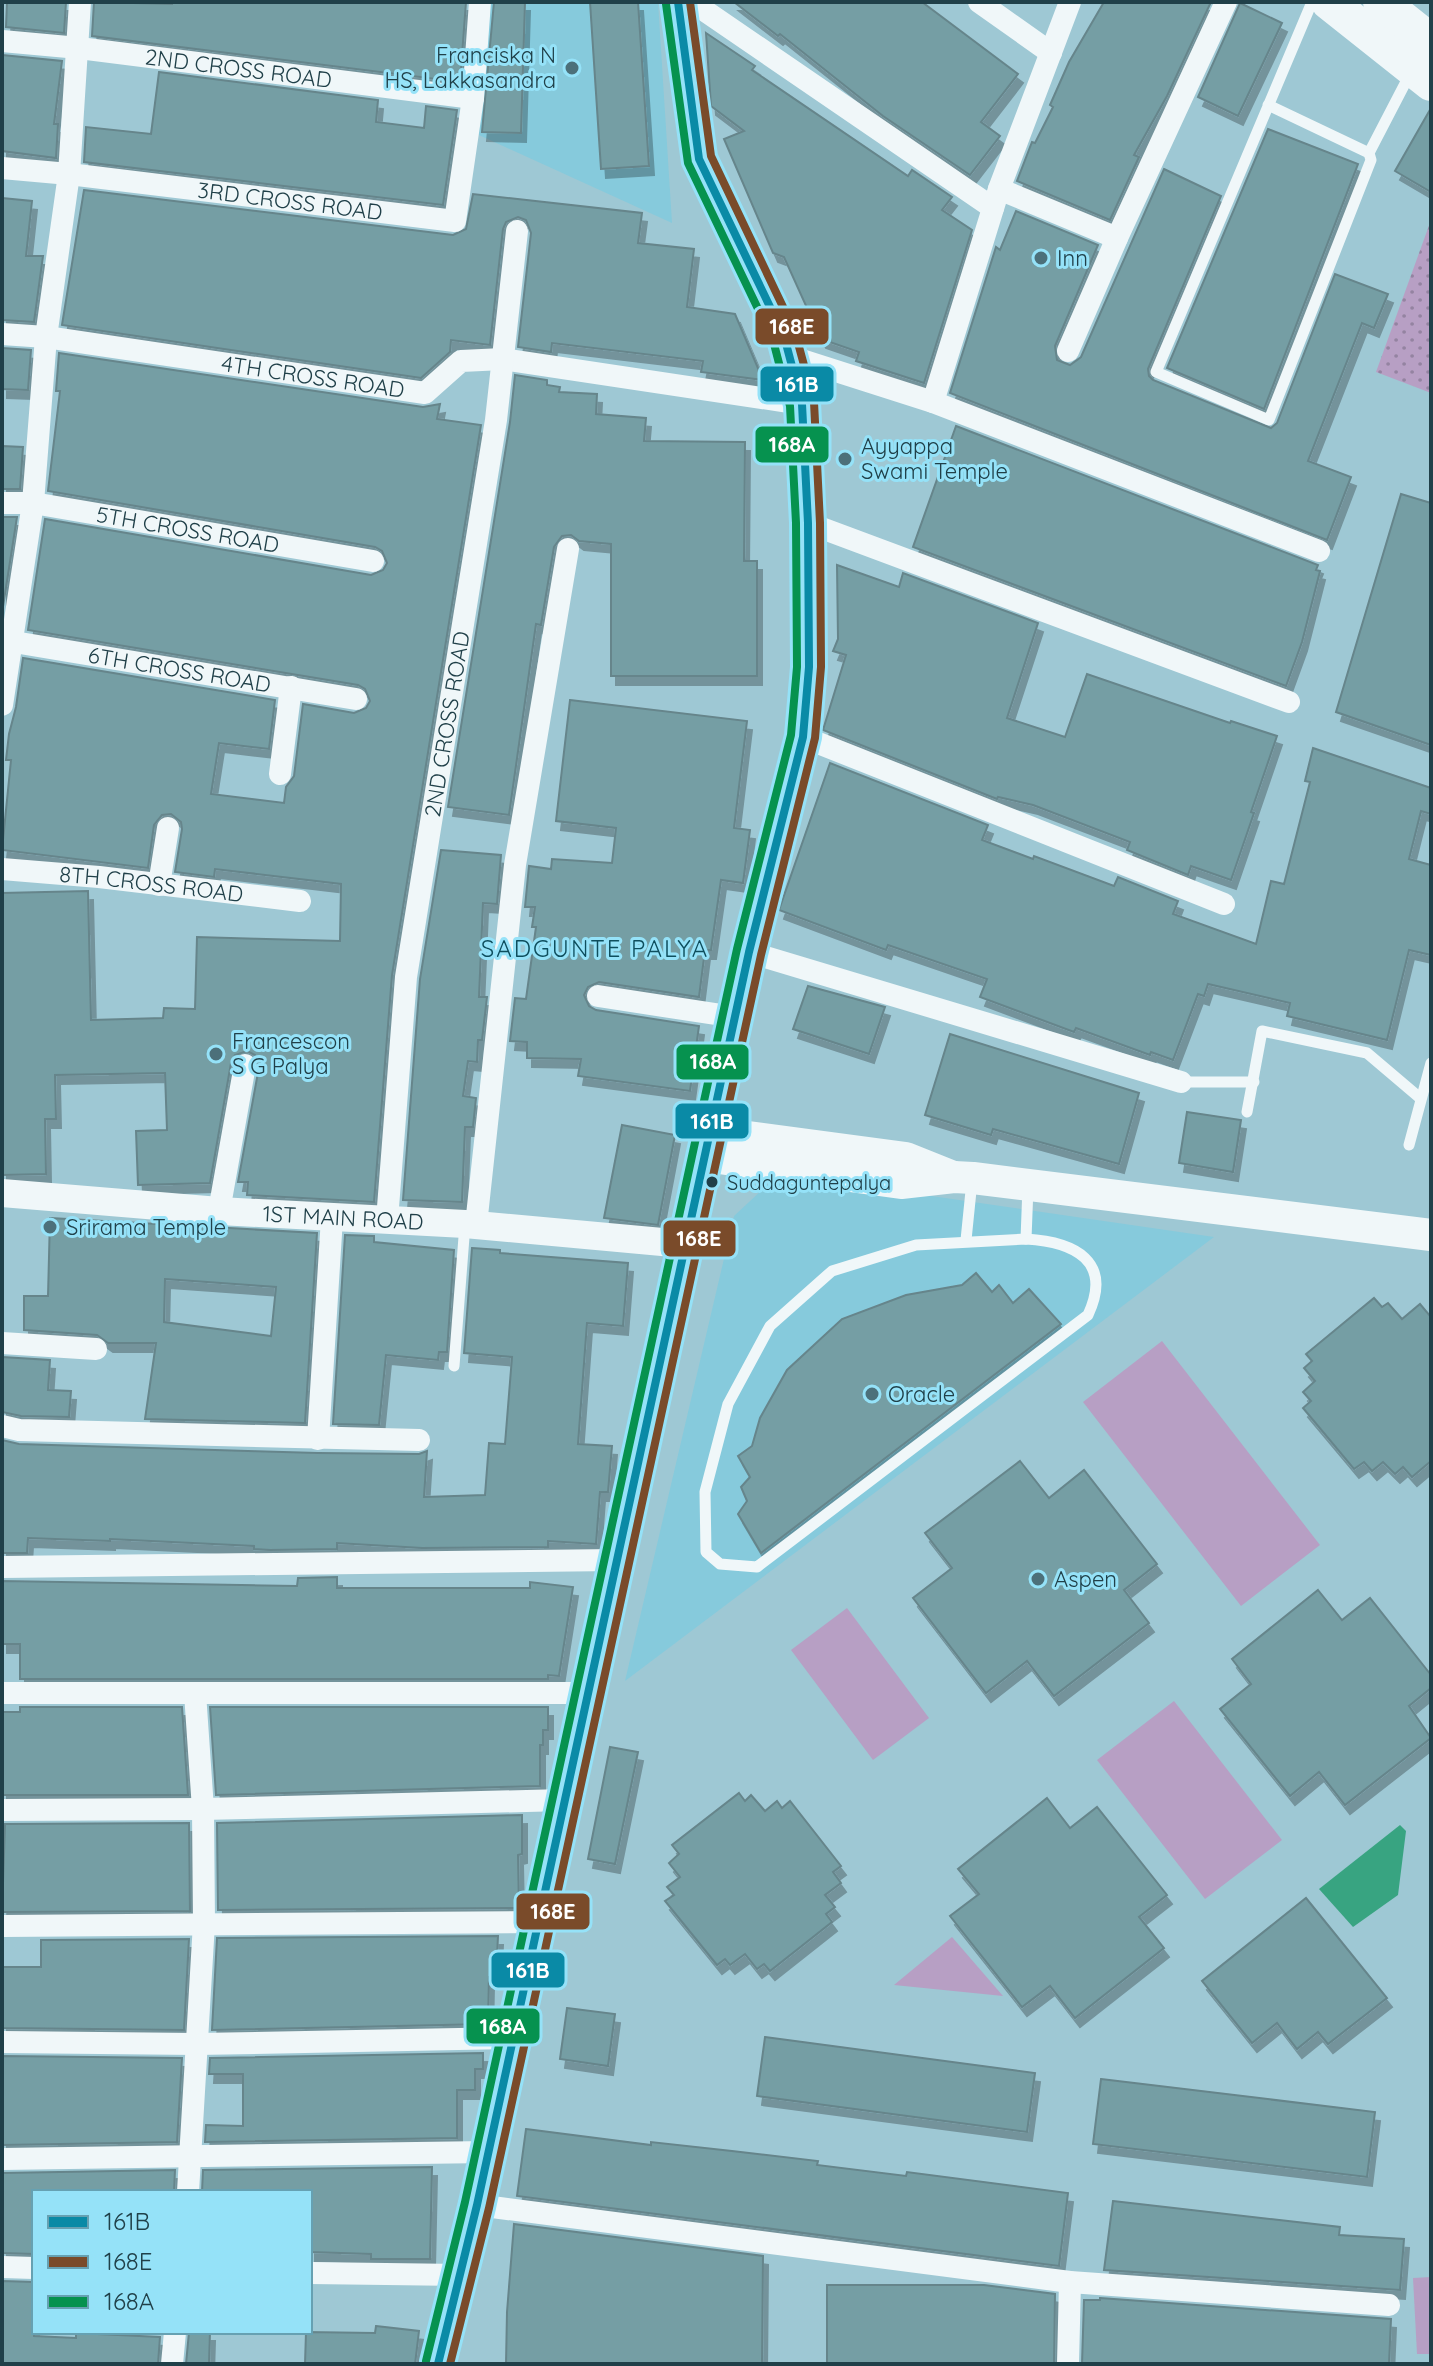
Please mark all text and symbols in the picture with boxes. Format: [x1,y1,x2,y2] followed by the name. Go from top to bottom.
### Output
[384,41,556,94] place label: Franciska N HS, Lakkasandra
[143,43,333,94] street label: 2ND CROSS ROAD
[563,59,581,77] marker: Franciska N HS, Lakkasandra
[196,176,384,226] street label: 3RD CROSS ROAD
[1057,244,1088,272] place label: Inn
[1032,249,1050,267] marker: Inn
[754,307,830,346] line badge: 168E
[769,312,815,340] text: 168E
[220,349,406,404] street label: 4TH CROSS ROAD
[759,365,835,403] line badge: 161B
[775,370,819,398] text: 161B
[754,425,830,464] line badge: 168A
[769,430,815,458] text: 168A
[861,432,1008,485] place label: Ayyappa Swami Temple
[836,450,854,468] marker: Ayyappa Swami Temple
[94,500,281,559] street label: 5TH CROSS ROAD
[418,629,476,819] street label: 2ND CROSS ROAD
[86,641,273,699] street label: 6TH CROSS ROAD
[58,860,245,908] street label: 8TH CROSS ROAD
[481,933,709,963] district label: SADGUNTE PALYA
[232,1027,350,1080] place label: Francescon S G Palya
[675,1043,750,1081] line badge: 168A
[207,1045,225,1063] marker: Francescon S G Palya
[690,1047,736,1075] text: 168A
[674,1102,750,1140] line badge: 161B
[690,1107,734,1135] text: 161B
[727,1170,891,1195] place label: Suddaguntepalya
[704,1174,720,1190] marker: Suddaguntepalya
[262,1199,424,1236] street label: 1ST MAIN ROAD
[66,1213,226,1241] place label: Srirama Temple
[41,1218,59,1236] marker: Srirama Temple
[662,1219,737,1258] line badge: 168E
[676,1224,722,1252] text: 168E
[888,1380,955,1408] place label: Oracle
[863,1385,881,1403] marker: Oracle
[1054,1565,1117,1593] place label: Aspen
[1029,1570,1047,1588] marker: Aspen
[515,1892,591,1931] line badge: 168E
[530,1897,576,1925] text: 168E
[490,1951,566,1989] line badge: 161B
[506,1956,550,1984] text: 161B
[465,2007,541,2045] line badge: 168A
[480,2012,526,2040] text: 168A
[32,2190,312,2334] legend
[104,2206,150,2236] text: 161B
[104,2246,152,2276] text: 168E
[104,2286,154,2316] text: 168A

